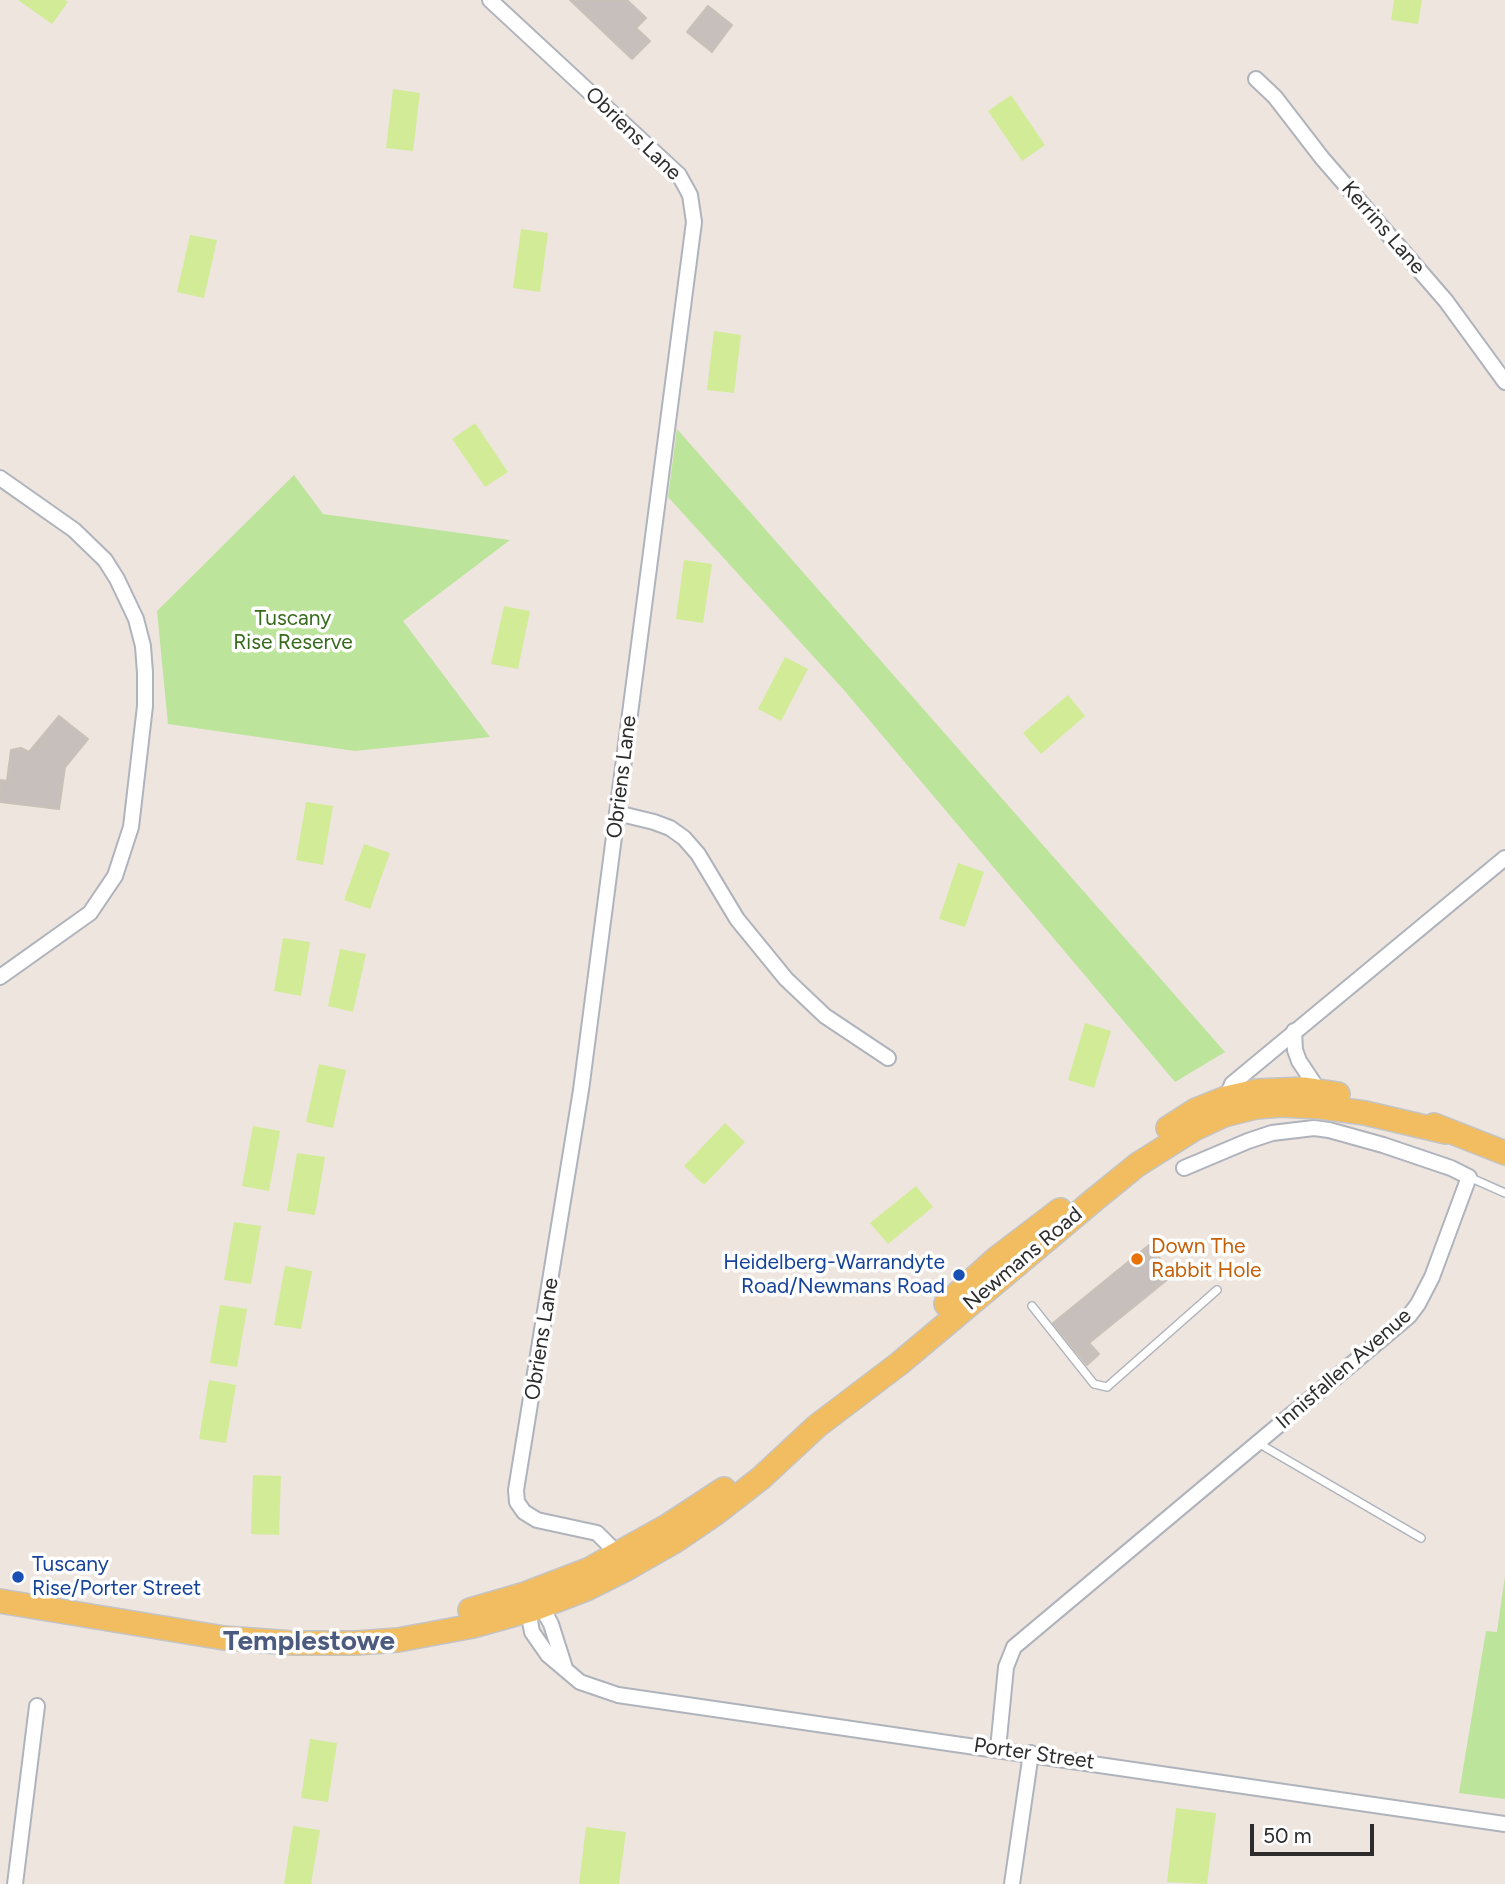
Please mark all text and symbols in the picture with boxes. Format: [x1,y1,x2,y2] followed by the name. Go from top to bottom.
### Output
[580,82,686,186] street label: Obriens Lane
[1336,176,1430,280] street label: Kerrins Lane
[233,606,353,656] park label: Tuscany Rise Reserve
[602,714,642,840] street label: Obriens Lane
[958,1202,1088,1316] street label: Newmans Road
[1151,1234,1262,1284] place label: Down The Rabbit Hole
[723,1250,945,1300] place label: Heidelberg-Warrandyte Road/Newmans Road
[1129,1251,1145,1267] marker: Down The Rabbit Hole
[951,1267,967,1283] marker: Heidelberg-Warrandyte Road/Newmans Road
[520,1276,564,1402] street label: Obriens Lane
[1271,1303,1417,1435] street label: Innisfallen Avenue
[32,1552,201,1602] place label: Tuscany Rise/Porter Street
[10,1569,26,1585] marker: Tuscany Rise/Porter Street
[223,1625,395,1659] district label: Templestowe
[972,1733,1096,1775] street label: Porter Street
[1253,1811,1377,1855] scale bar
[1263,1823,1312,1848] text: 50 m

